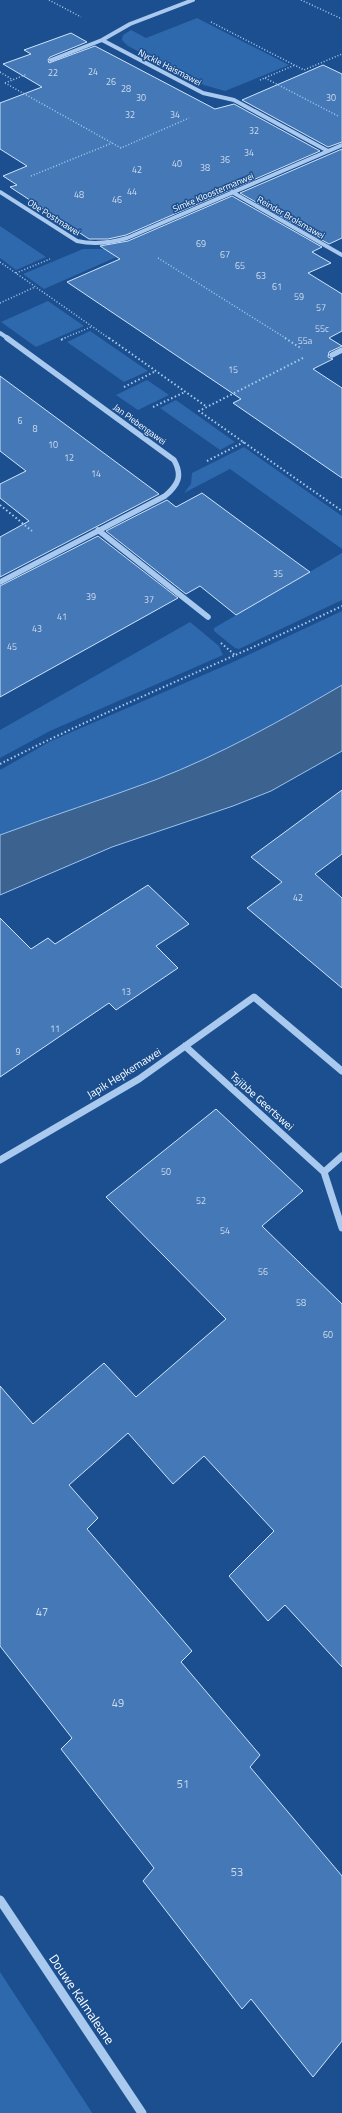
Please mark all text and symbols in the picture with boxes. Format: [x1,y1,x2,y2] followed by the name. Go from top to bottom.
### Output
[136,45,204,89] street label: Nyckle Haismawei
[88,65,98,78] house number: 24
[48,66,58,79] house number: 22
[106,75,116,88] house number: 26
[121,82,131,95] house number: 28
[136,91,146,104] house number: 30
[326,91,336,104] house number: 30
[125,108,135,121] house number: 32
[170,108,180,121] house number: 34
[249,124,259,137] house number: 32
[244,146,254,159] house number: 34
[220,153,230,166] house number: 36
[172,157,182,170] house number: 40
[200,161,210,174] house number: 38
[132,163,142,176] house number: 42
[170,169,256,215] street label: Simke Kloostermanwei
[127,185,137,198] house number: 44
[74,188,84,201] house number: 48
[255,192,327,242] street label: Reinder Brolsmawei
[112,193,122,206] house number: 46
[25,196,83,238] street label: Obe Postmawei
[196,237,206,250] house number: 69
[220,248,230,261] house number: 67
[235,259,245,272] house number: 65
[256,269,266,282] house number: 63
[272,280,282,293] house number: 61
[294,290,304,303] house number: 59
[316,301,326,314] house number: 57
[315,322,329,335] house number: 55c
[298,334,313,347] house number: 55a
[228,363,238,376] house number: 15
[111,400,169,448] street label: Jan Piebengawei
[17,414,23,427] house number: 6
[32,422,38,435] house number: 8
[48,438,58,451] house number: 10
[64,451,74,464] house number: 12
[91,467,101,480] house number: 14
[273,567,283,580] house number: 35
[86,590,96,603] house number: 39
[144,593,154,606] house number: 37
[57,610,67,623] house number: 41
[32,622,42,635] house number: 43
[7,640,17,653] house number: 45
[293,891,303,904] house number: 42
[121,985,131,998] house number: 13
[50,1022,60,1035] house number: 11
[84,1044,164,1102] street label: Japik Hepkemawei
[15,1045,21,1058] house number: 9
[226,1068,298,1134] street label: Tsjibbe Geertswei
[161,1165,171,1178] house number: 50
[196,1194,206,1207] house number: 52
[220,1224,230,1237] house number: 54
[258,1265,268,1278] house number: 56
[296,1296,306,1309] house number: 58
[323,1328,333,1341] house number: 60
[36,1604,48,1620] house number: 47
[112,1695,124,1711] house number: 49
[177,1776,189,1792] house number: 51
[231,1864,243,1880] house number: 53
[44,1950,120,2048] street label: Douwe Kalmaleane

